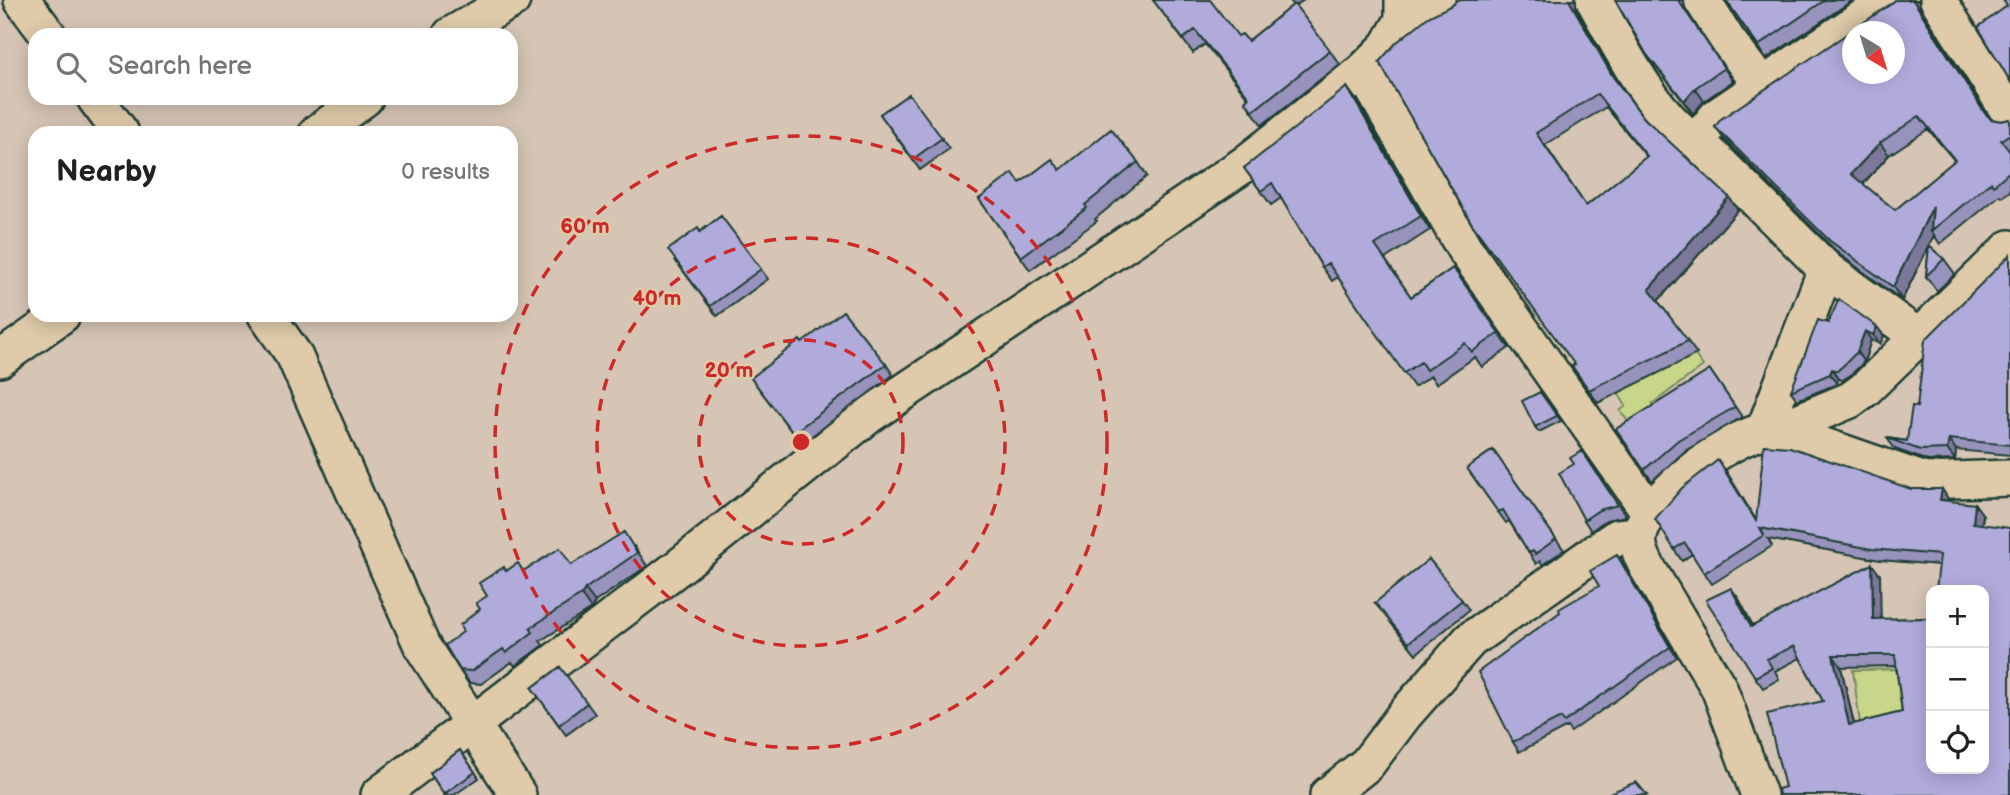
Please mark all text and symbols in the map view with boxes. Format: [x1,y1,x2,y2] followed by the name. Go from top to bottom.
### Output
[1842,21,1905,84] north arrow
[28,28,518,105] search box
[52,48,90,86] icon: search
[108,51,252,82] text: Search here
[56,154,156,190] text: Nearby
[401,158,490,186] text: 0 results
[560,214,610,239] text: 60 m
[632,286,682,311] text: 40 m
[705,358,753,383] text: 20 m
[789,430,813,454] centre of rings
[1926,585,1989,774] map controls
[1926,585,1989,648] button: +
[1926,648,1989,711] button: −
[1926,711,1989,774] button: locate

